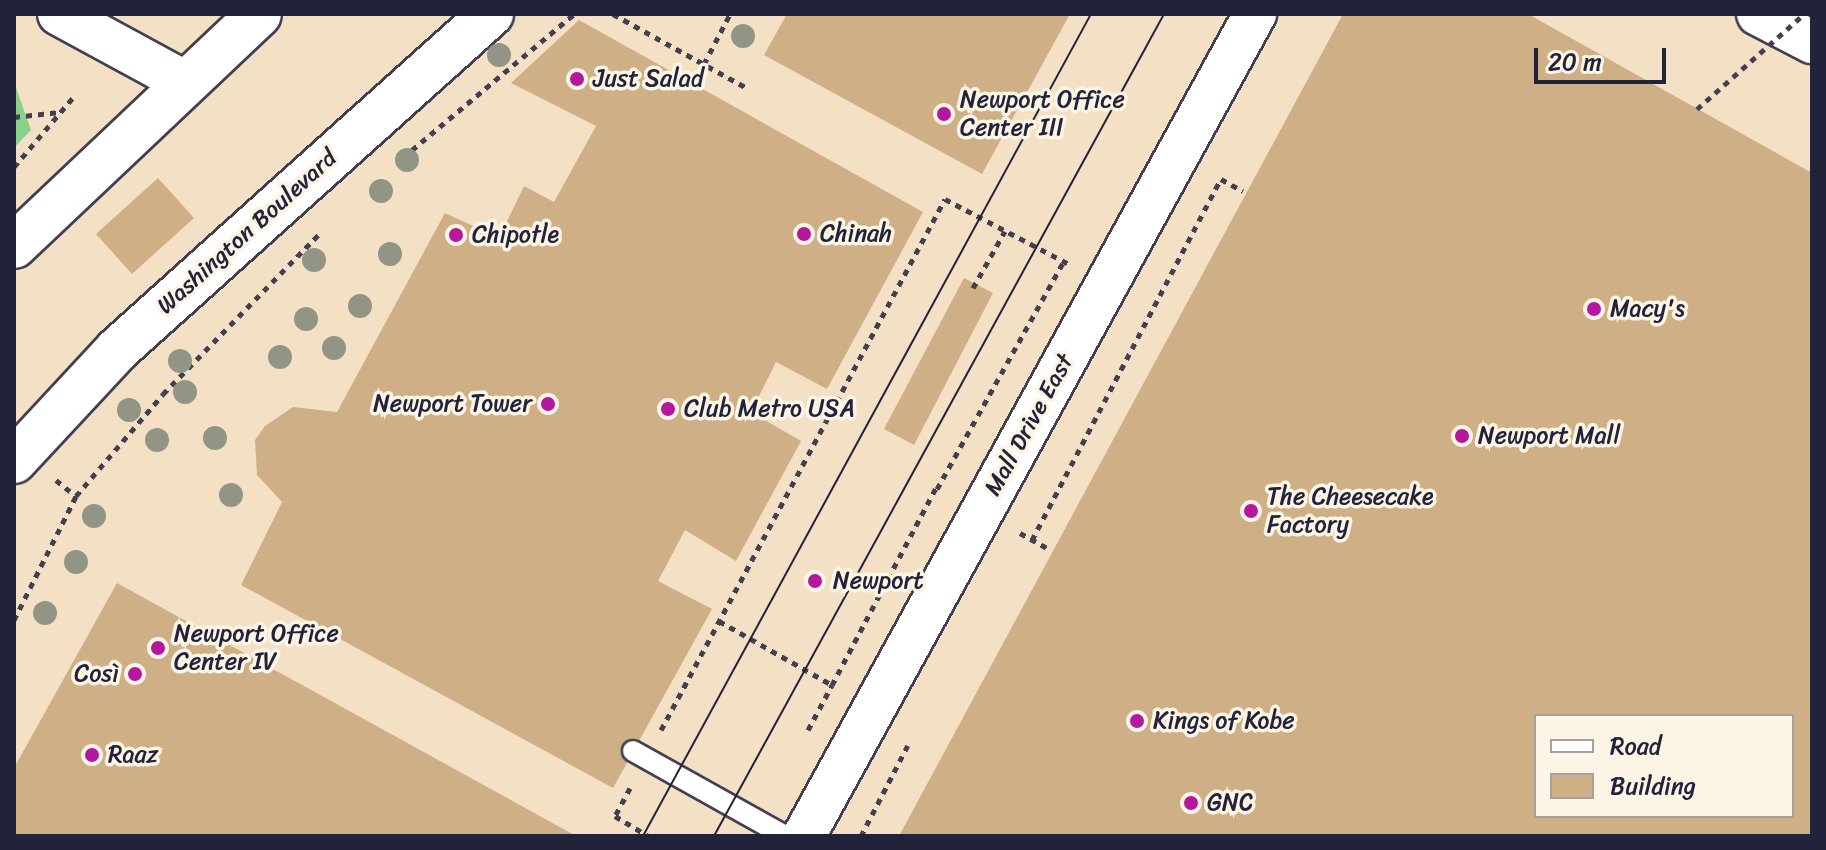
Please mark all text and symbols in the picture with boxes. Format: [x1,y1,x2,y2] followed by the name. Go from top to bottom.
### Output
[1538,32,1670,82] scale bar
[1548,41,1602,83] text: 20 m
[593,65,704,93] place label: Just Salad
[568,70,586,88] marker: Just Salad
[960,86,1125,142] place label: Newport Office Center III
[935,105,953,123] marker: Newport Office Center III
[151,144,343,320] street label: Washington Boulevard
[820,220,892,248] place label: Chinah
[472,221,559,249] place label: Chipotle
[795,225,813,243] marker: Chinah
[447,226,465,244] marker: Chipotle
[1610,295,1685,323] place label: Macy's
[1585,300,1603,318] marker: Macy's
[978,348,1080,502] street label: Mall Drive East
[373,390,532,418] place label: Newport Tower
[539,395,557,413] marker: Newport Tower
[684,395,855,423] place label: Club Metro USA
[659,400,677,418] marker: Club Metro USA
[1478,422,1620,450] place label: Newport Mall
[1453,427,1471,445] marker: Newport Mall
[1267,483,1435,539] place label: The Cheesecake Factory
[1242,502,1260,520] marker: The Cheesecake Factory
[833,567,924,595] place label: Newport
[804,570,826,592] marker: Newport
[174,620,339,676] place label: Newport Office Center IV
[149,639,167,657] marker: Newport Office Center IV
[74,660,119,688] place label: Così
[126,665,144,683] marker: Così
[1153,707,1297,735] place label: Kings of Kobe
[1128,712,1146,730] marker: Kings of Kobe
[1534,714,1794,818] legend
[1610,725,1661,767] text: Road
[108,741,158,769] place label: Raaz
[83,746,101,764] marker: Raaz
[1610,765,1696,807] text: Building
[1207,789,1253,817] place label: GNC
[1182,794,1200,812] marker: GNC

